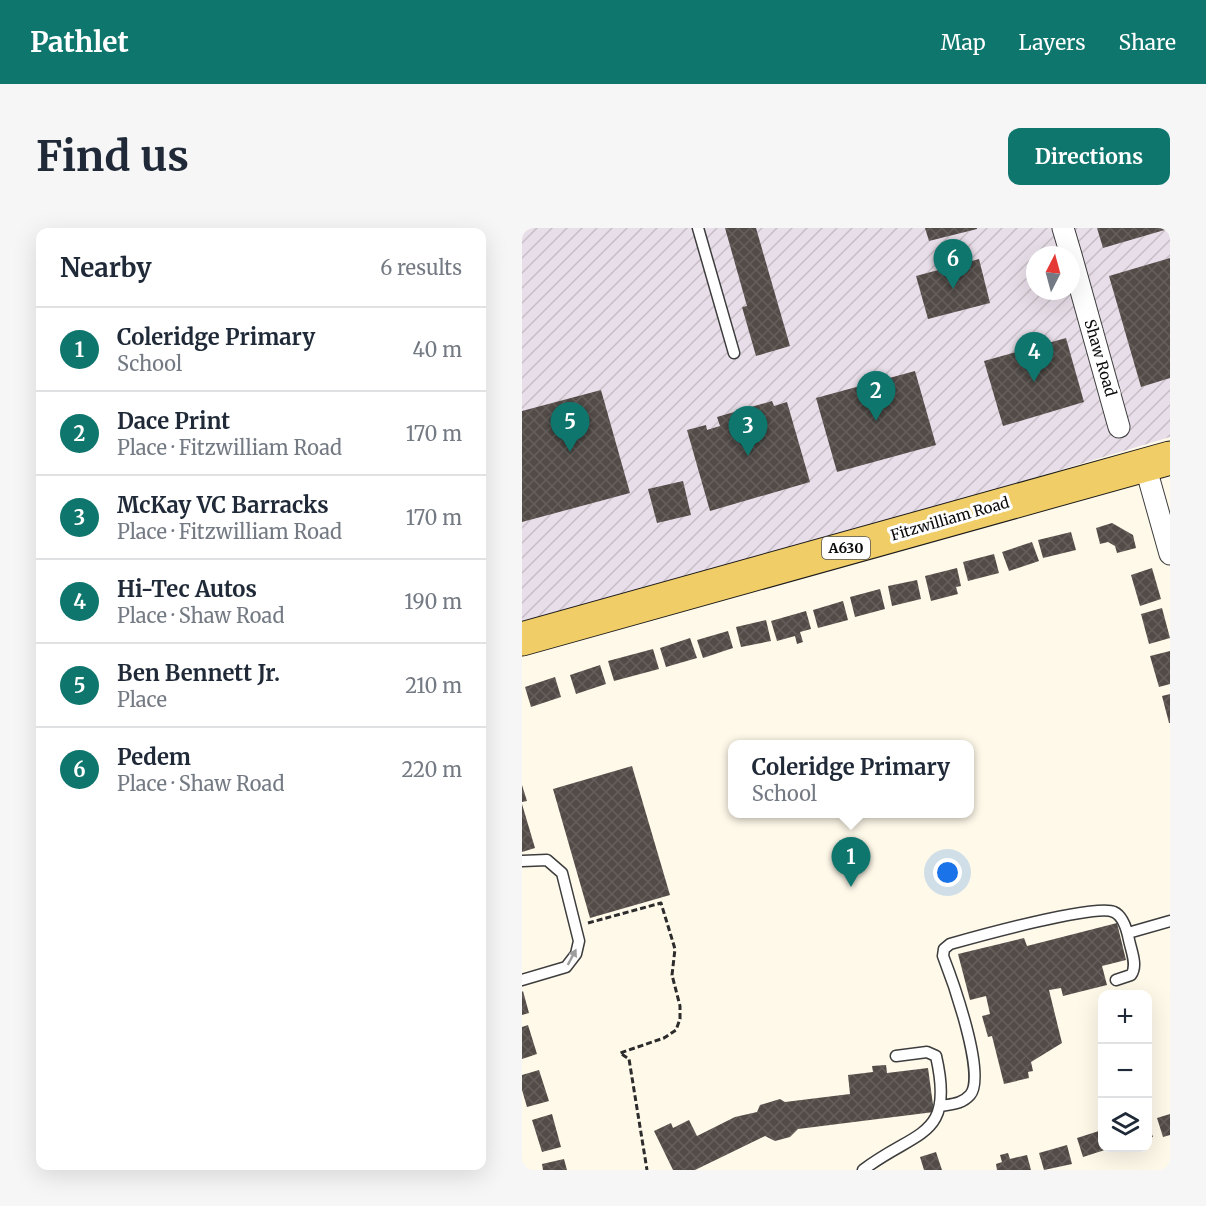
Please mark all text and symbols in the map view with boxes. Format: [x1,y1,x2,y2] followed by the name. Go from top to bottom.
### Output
[30,24,129,60] text: Pathlet
[941,29,986,56] text: Map
[1019,29,1086,56] text: Layers
[1119,29,1176,56] text: Share
[1008,128,1170,185] button: Directions
[36,130,189,182] text: Find us
[934,239,972,289] pin: 6
[1026,246,1080,300] north arrow
[60,251,152,284] text: Nearby
[380,255,462,280] text: 6 results
[1080,317,1121,399] street label: Shaw Road
[117,323,315,351] text: Coleridge Primary
[1014,332,1054,382] pin: 4
[75,337,84,362] text: 1
[412,337,462,362] text: 40 m
[117,351,182,376] text: School
[856,372,896,421] pin: 2
[550,402,590,452] pin: 5
[728,406,768,456] pin: 3
[117,407,230,435] text: Dace Print
[74,421,85,446] text: 2
[406,421,462,446] text: 170 m
[117,435,342,460] text: Place · Fitzwilliam Road
[117,491,329,519] text: McKay VC Barracks
[888,493,1011,545] street label: Fitzwilliam Road
[74,505,85,530] text: 3
[406,505,462,530] text: 170 m
[117,519,342,544] text: Place · Fitzwilliam Road
[822,537,870,559] road number: A630
[117,575,257,603] text: Hi-Tec Autos
[73,589,86,614] text: 4
[404,589,462,614] text: 190 m
[117,603,284,628] text: Place · Shaw Road
[117,659,280,687] text: Ben Bennett Jr.
[74,673,85,698] text: 5
[405,673,462,698] text: 210 m
[117,687,167,712] text: Place
[728,740,974,818] popup
[117,743,191,771] text: Pedem
[752,753,950,781] text: Coleridge Primary
[73,757,86,782] text: 6
[402,757,462,782] text: 220 m
[117,771,284,796] text: Place · Shaw Road
[752,781,817,806] text: School
[832,838,870,887] pin: 1
[933,858,962,887] your location
[567,948,577,966] one-way arrow
[1098,990,1152,1152] map controls
[1098,990,1152,1044] button: +
[1098,1044,1152,1098] button: −
[1098,1098,1152,1152] button: layers

